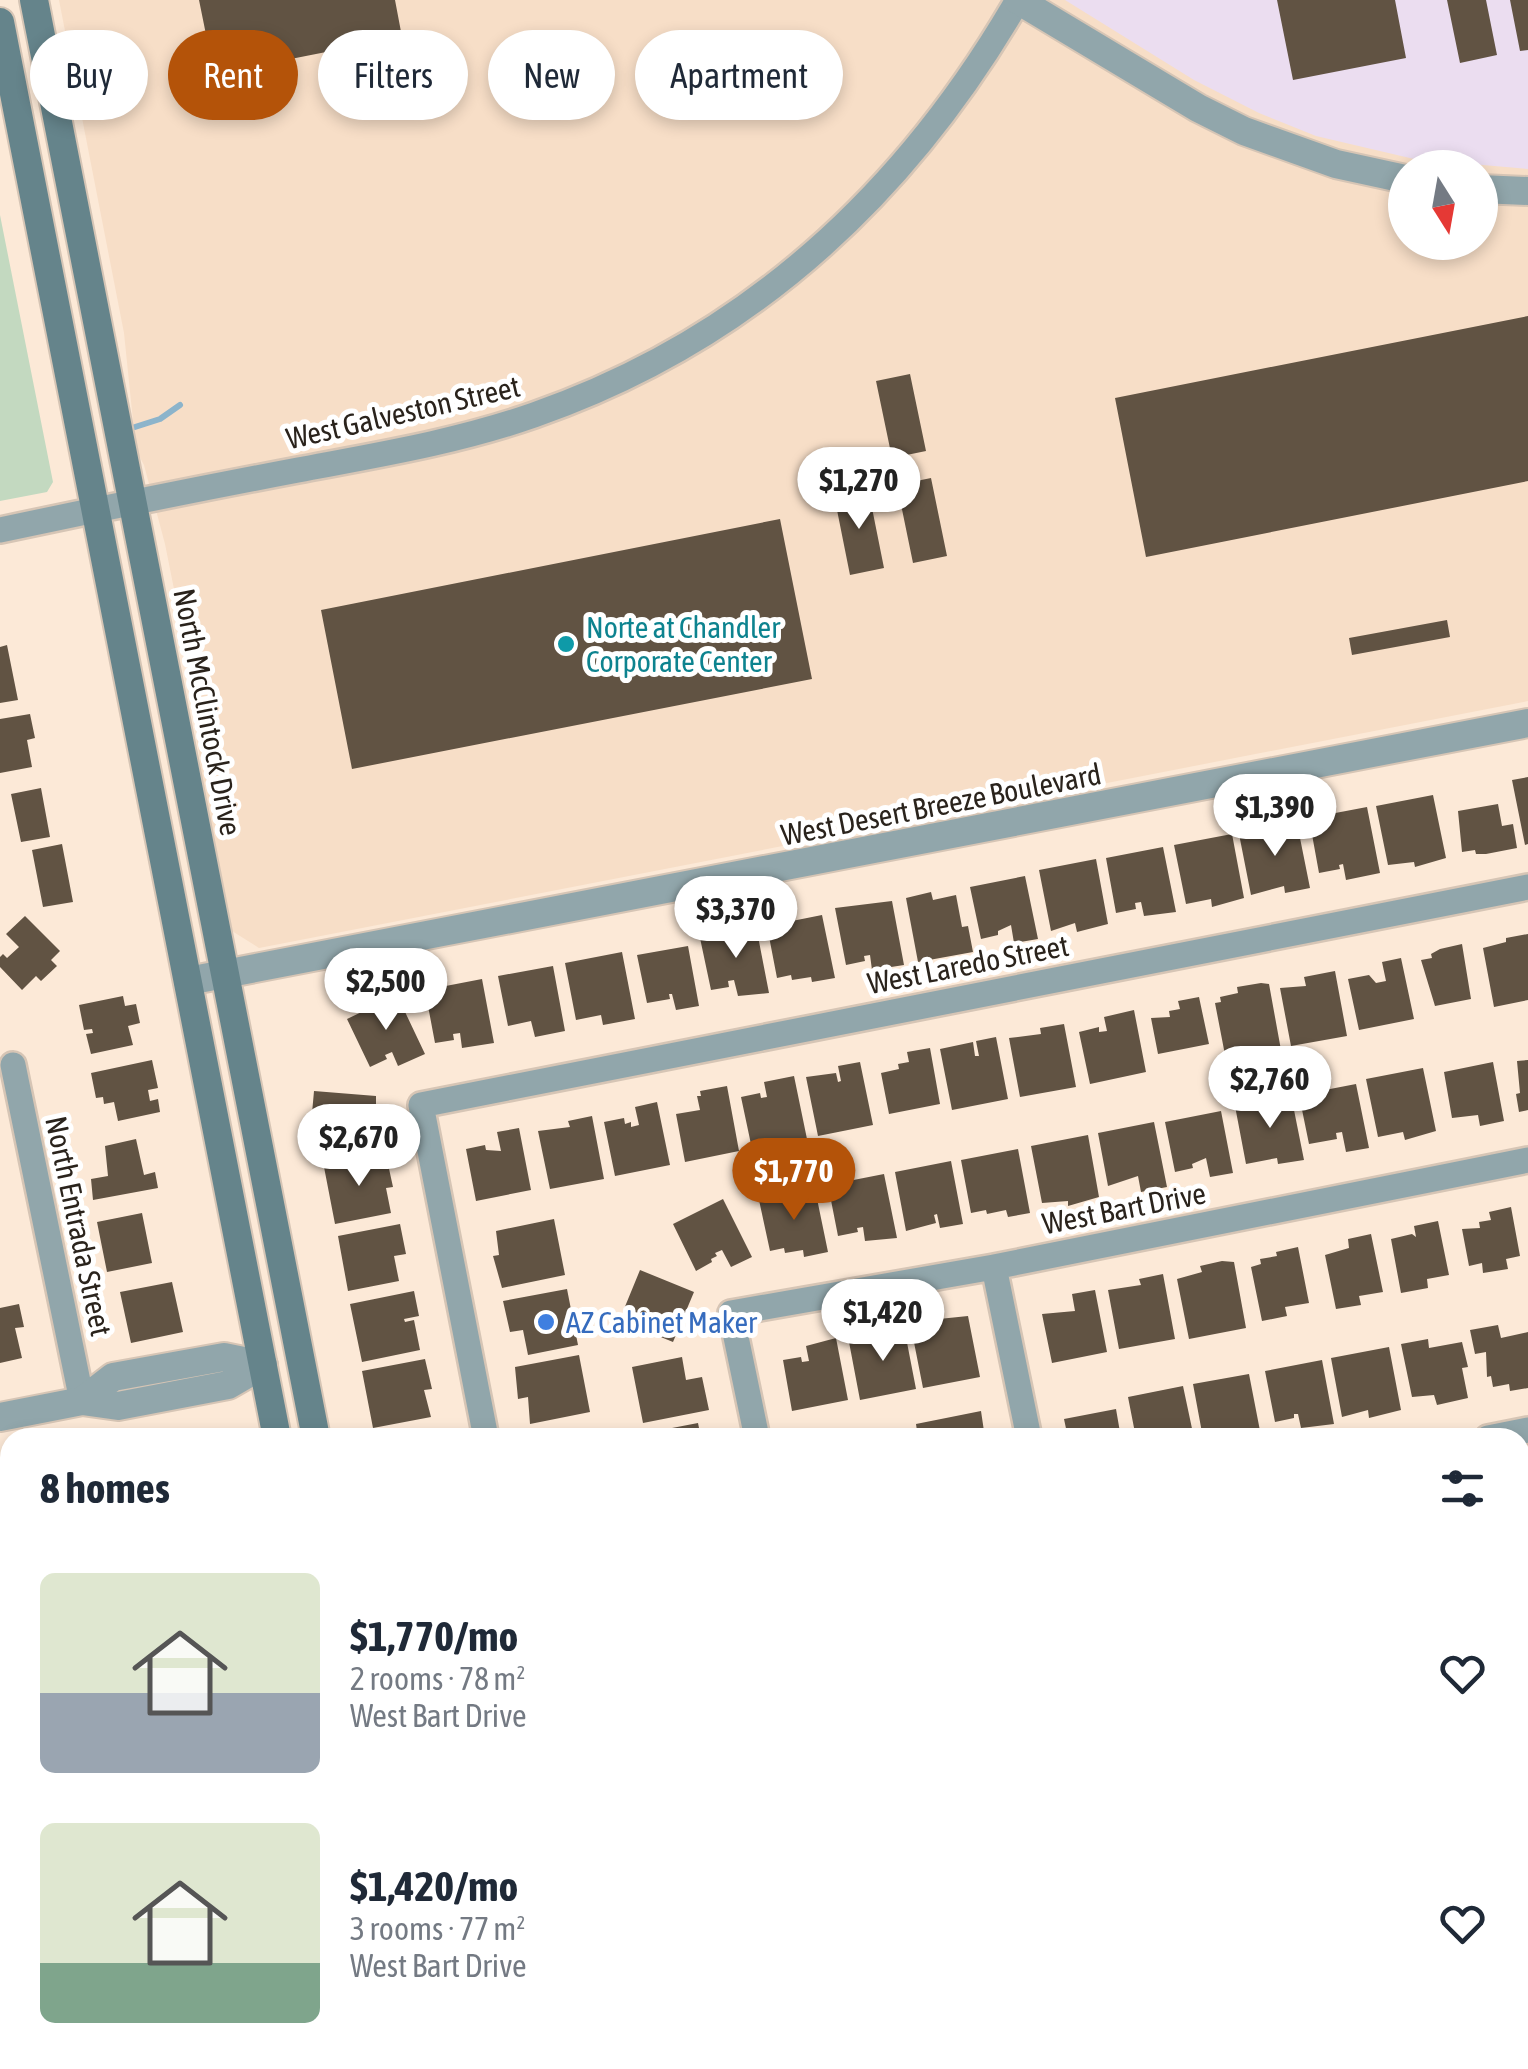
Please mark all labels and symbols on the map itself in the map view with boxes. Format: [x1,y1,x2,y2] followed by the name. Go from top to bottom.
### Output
[1388,150,1498,260] north arrow
[283,369,523,455] street label: West Galveston Street
[778,447,940,532] pin: $1,270
[167,586,249,838] street label: North McClintock Drive
[586,610,781,678] place label: Norte at Chandler Corporate Center
[555,633,577,655] marker: Norte at Chandler Corporate Center
[778,756,1104,852] street label: West Desert Breeze Boulevard
[1194,774,1356,859] pin: $1,390
[655,876,817,961] pin: $3,370
[865,928,1071,1000] street label: West Laredo Street
[305,948,467,1033] pin: $2,500
[1189,1046,1351,1131] pin: $2,760
[278,1104,440,1189] pin: $2,670
[39,1113,119,1339] street label: North Entrada Street
[713,1138,875,1223] pin: $1,770
[1040,1176,1208,1240] street label: West Bart Drive
[802,1279,964,1364] pin: $1,420
[566,1305,758,1339] place label: AZ Cabinet Maker
[535,1311,557,1333] marker: AZ Cabinet Maker

